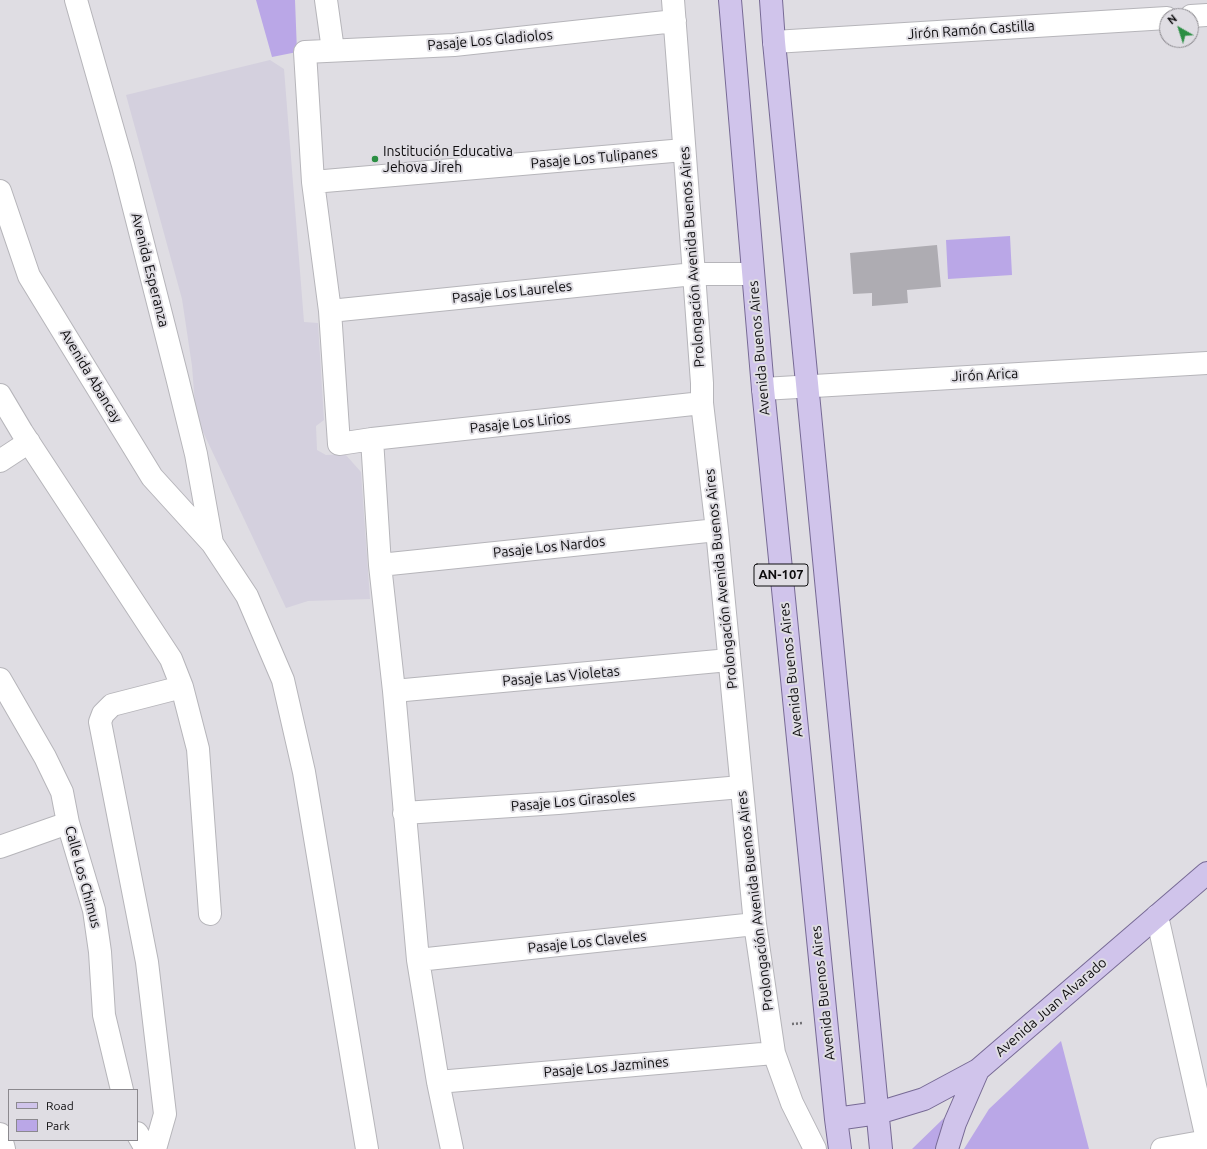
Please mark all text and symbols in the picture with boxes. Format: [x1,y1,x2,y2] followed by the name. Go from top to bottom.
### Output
[1159,8,1199,48] north arrow
[1165,12,1179,27] text: N
[907,17,1035,43] street label: Jirón Ramón Castilla
[427,26,553,54] street label: Pasaje Los Gladiolos
[383,143,513,176] place label: Institución Educativa Jehova Jireh
[530,144,658,172] street label: Pasaje Los Tulipanes
[676,146,708,368] street label: Prolongación Avenida Buenos Aires
[370,154,380,164] marker: Institución Educativa Jehova Jireh
[128,211,172,329] street label: Avenida Esperanza
[451,277,573,307] street label: Pasaje Los Laureles
[745,280,773,416] street label: Avenida Buenos Aires
[56,326,126,426] street label: Avenida Abancay
[951,365,1019,385] street label: Jirón Arica
[469,409,571,437] street label: Pasaje Los Lirios
[701,468,741,690] street label: Prolongación Avenida Buenos Aires
[492,533,606,561] street label: Pasaje Los Nardos
[754,564,808,586] road number: AN-107
[776,602,806,738] street label: Avenida Buenos Aires
[502,663,620,689] street label: Pasaje Las Violetas
[510,787,636,815] street label: Pasaje Los Girasoles
[733,790,777,1012] street label: Prolongación Avenida Buenos Aires
[61,824,105,930] street label: Calle Los Chimus
[808,925,838,1061] street label: Avenida Buenos Aires
[527,927,647,957] street label: Pasaje Los Claveles
[992,954,1110,1060] street label: Avenida Juan Alvarado
[543,1053,669,1081] street label: Pasaje Los Jazmines
[8,1089,138,1141] legend
[46,1099,74,1112] text: Road
[46,1119,70,1132] text: Park

